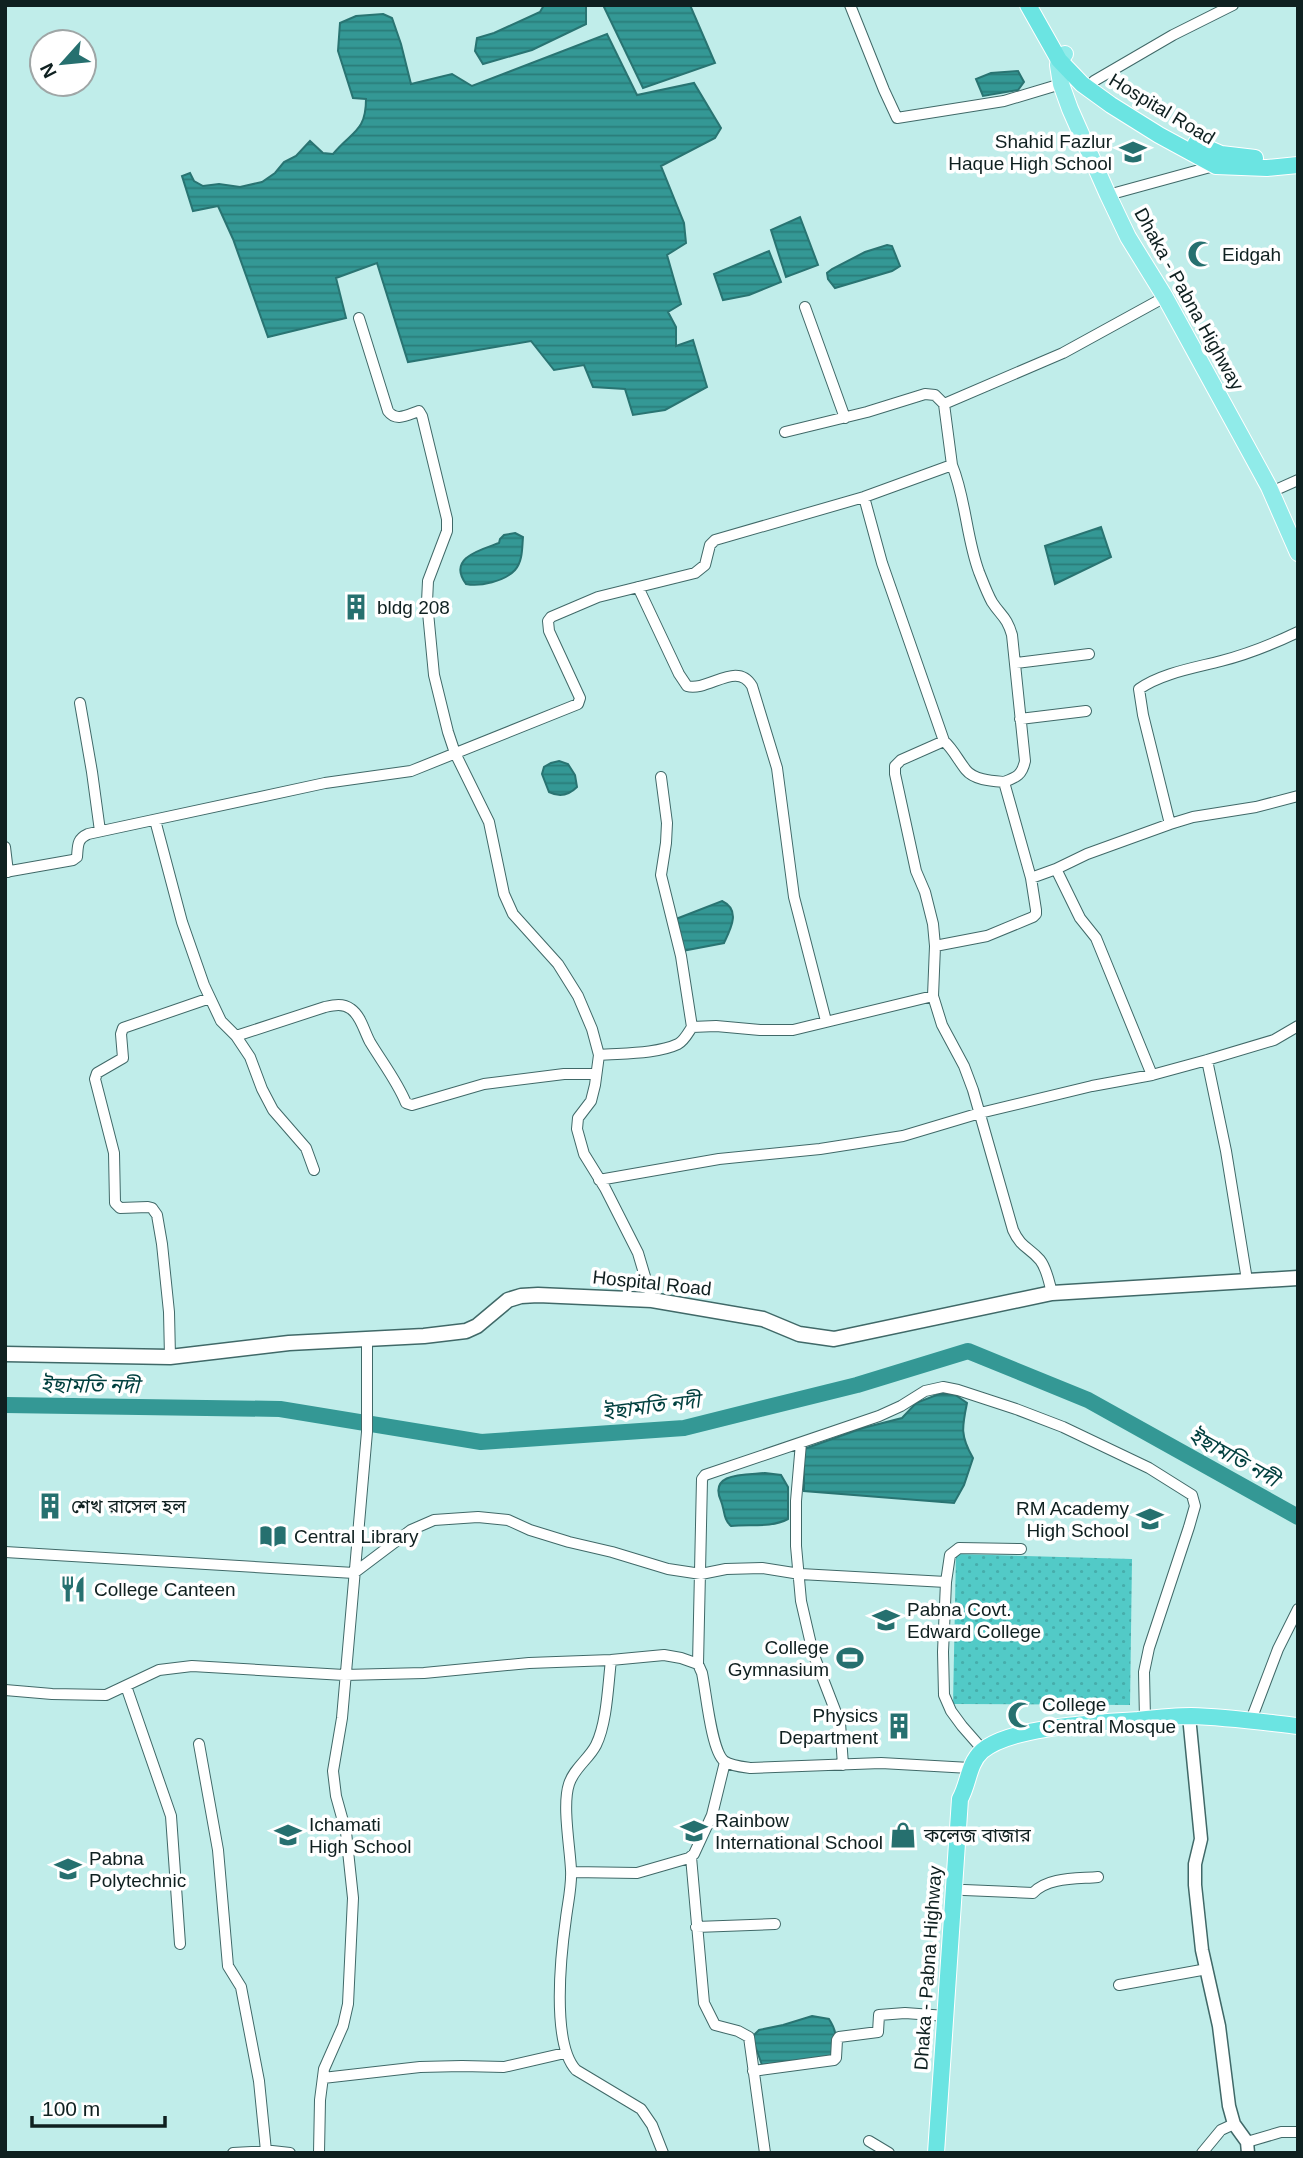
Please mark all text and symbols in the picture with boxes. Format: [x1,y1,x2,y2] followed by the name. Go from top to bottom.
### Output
[28,28,98,98] north arrow
[36,60,61,81] text: N
[1105,69,1219,149] street label: Hospital Road
[948,131,1113,174] place label: Shahid Fazlur Haque High School
[1118,137,1148,167] school or university icon: Shahid Fazlur Haque High School
[1130,204,1248,394] street label: Dhaka - Pabna Highway
[1186,239,1216,269] mosque icon: Eidgah
[1222,244,1281,265] place label: Eidgah
[341,592,371,622] building icon: bldg 208
[377,597,450,618] place label: bldg 208
[592,1266,712,1300] street label: Hospital Road
[41,1372,144,1397] water label: ইছামতি নদী
[601,1387,706,1423] water label: ইছামতি নদী
[1185,1422,1287,1493] water label: ইছামতি নদী
[35,1491,65,1521] building icon: শেখ রাসেল হল
[71,1496,187,1517] place label: শেখ রাসেল হল
[1016,1498,1129,1541] place label: RM Academy High School
[1135,1504,1165,1534] school or university icon: RM Academy High School
[258,1521,288,1551] library icon: Central Library
[294,1526,419,1547] place label: Central Library
[58,1574,88,1604] restaurant icon: College Canteen
[94,1579,236,1600] place label: College Canteen
[907,1599,1041,1642] place label: Pabna Covt. Edward College
[871,1605,901,1635] school or university icon: Pabna Covt. Edward College
[728,1637,829,1680] place label: College Gymnasium
[835,1643,865,1673] sports icon: College Gymnasium
[1042,1694,1176,1737] place label: College Central Mosque
[1006,1700,1036,1730] mosque icon: College Central Mosque
[779,1705,879,1748] place label: Physics Department
[884,1711,914,1741] building icon: Physics Department
[715,1810,883,1853] place label: Rainbow International School
[309,1814,411,1857] place label: Ichamati High School
[679,1816,709,1846] school or university icon: Rainbow International School
[273,1820,303,1850] school or university icon: Ichamati High School
[888,1820,918,1850] shop icon: কলেজ বাজার
[923,1825,1032,1846] place label: কলেজ বাজার
[89,1848,186,1891] place label: Pabna Polytechnic
[53,1854,83,1884] school or university icon: Pabna Polytechnic
[910,1865,946,2071] street label: Dhaka - Pabna Highway
[32,2084,164,2128] scale bar
[42,2097,100,2120] text: 100 m

